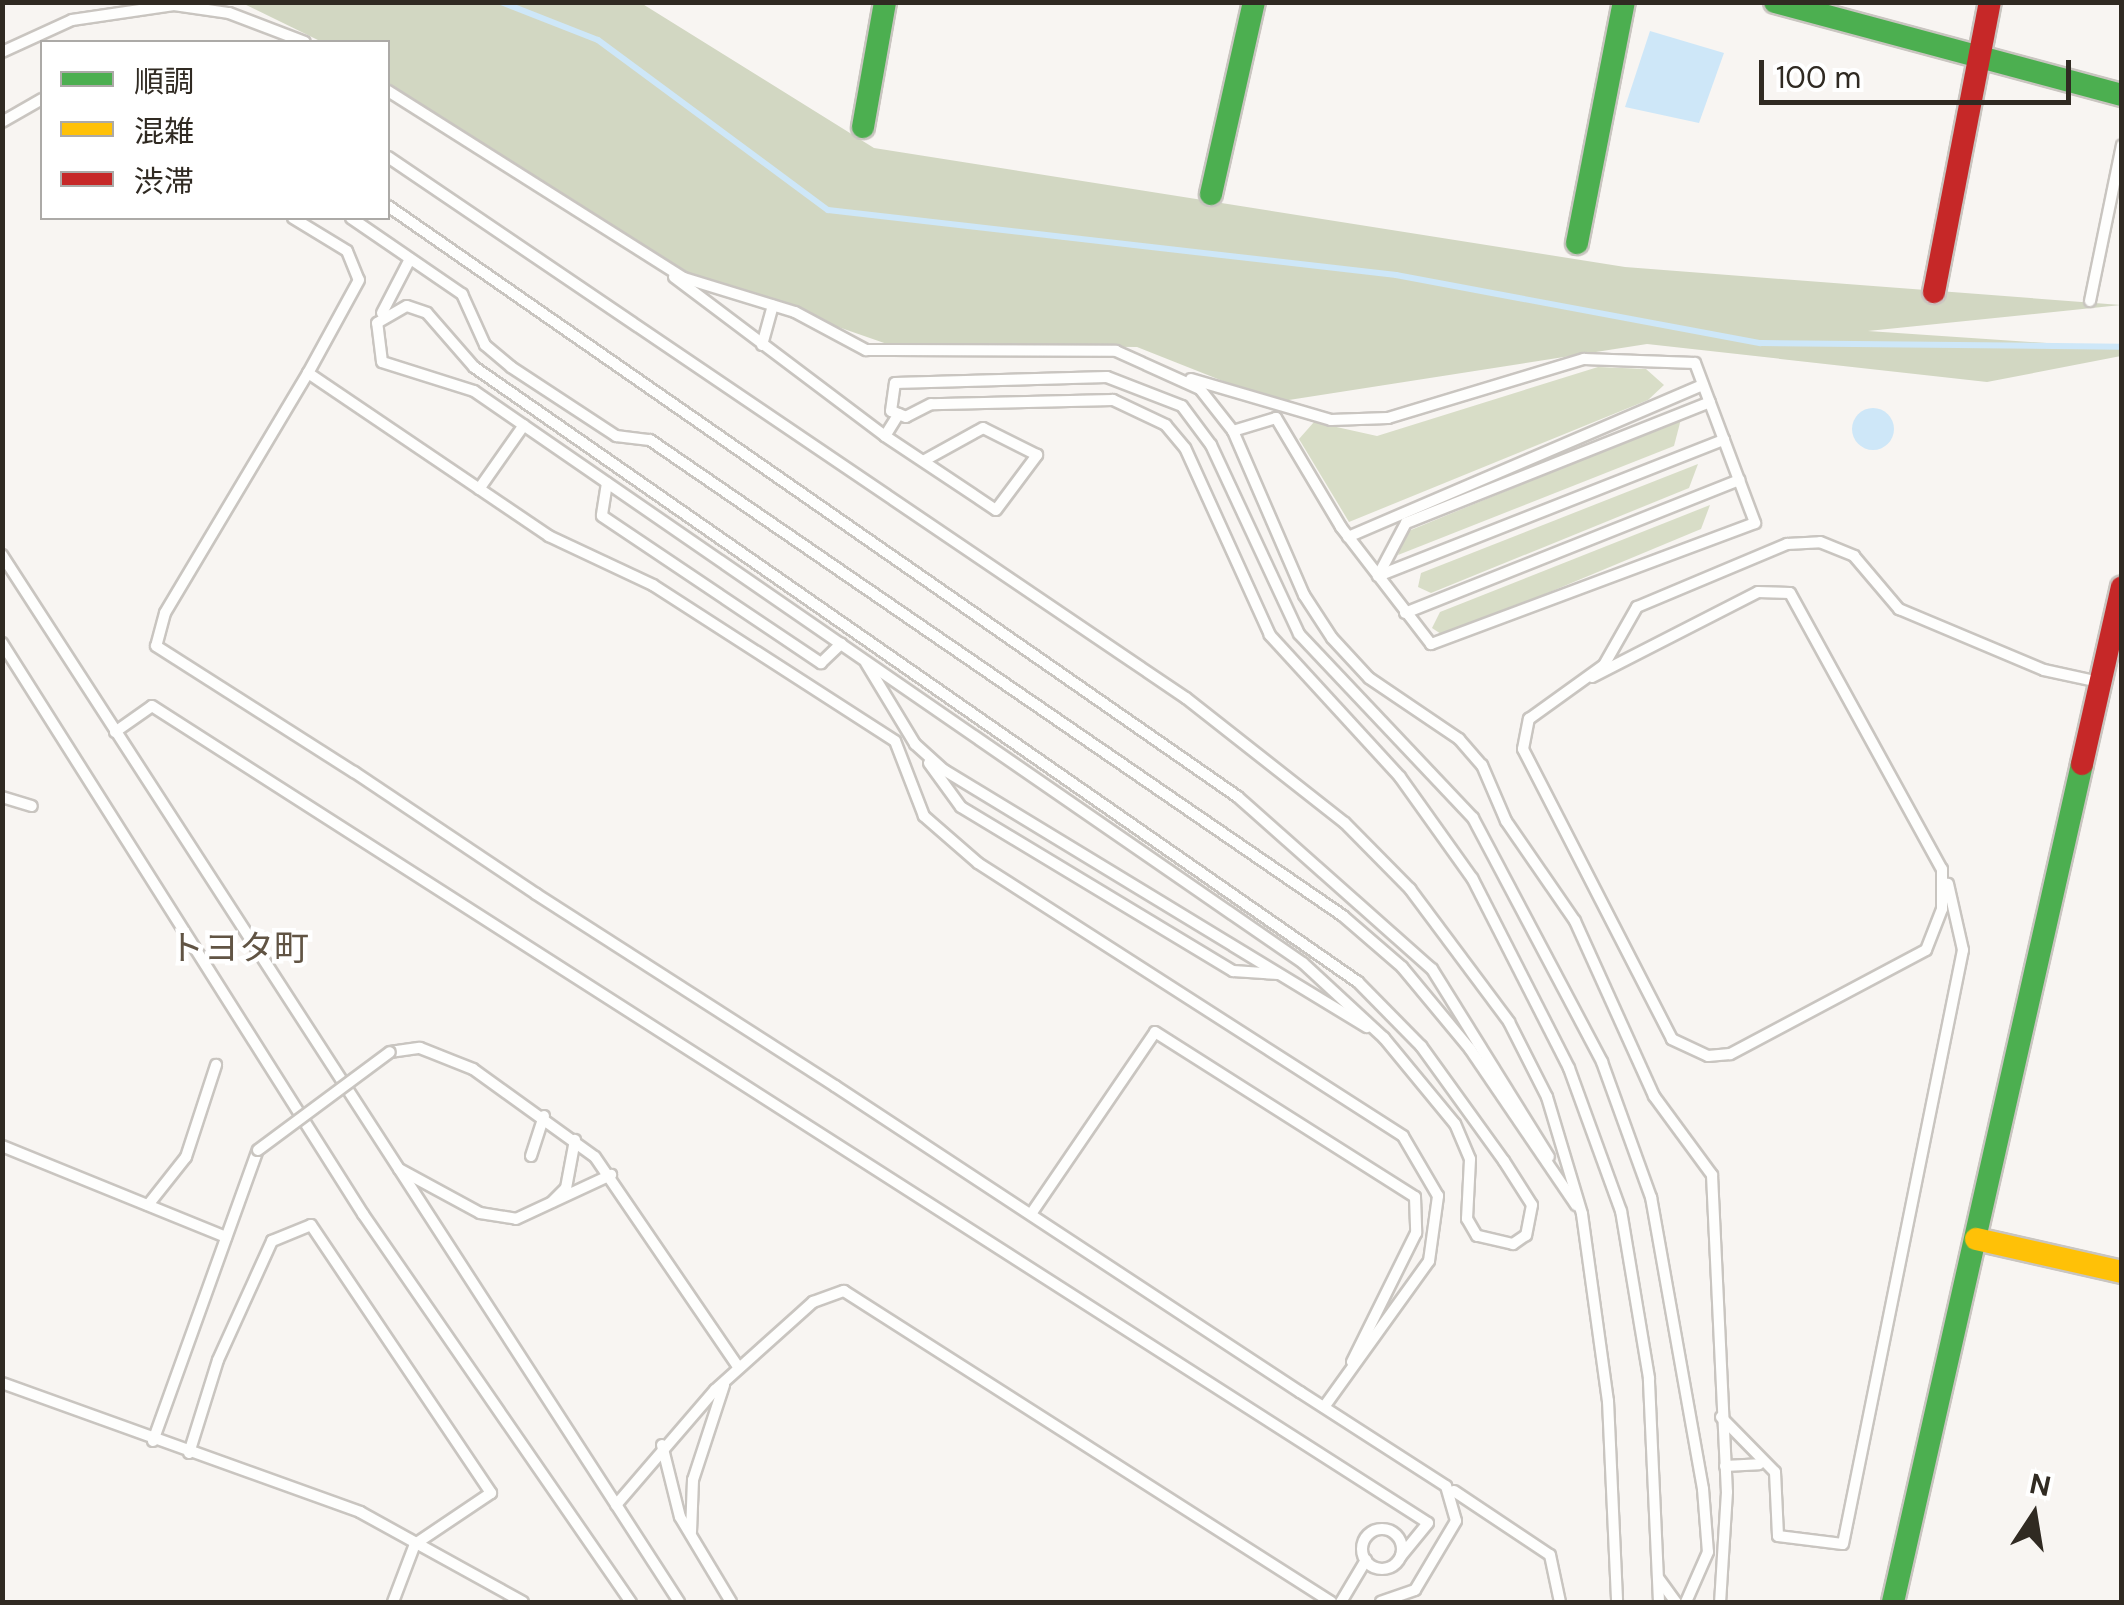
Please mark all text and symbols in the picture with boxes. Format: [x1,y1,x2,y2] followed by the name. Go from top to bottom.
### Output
[40,40,390,220] legend
[1764,40,2076,102] scale bar
[1776,58,1861,97] text: 100 m
[134,62,194,101] text: 順調
[134,112,194,151] text: 混雑
[134,162,194,201] text: 渋滞
[169,927,309,969] district label: トヨタ町
[1984,1465,2084,1565] north arrow
[2026,1465,2054,1505] text: N

